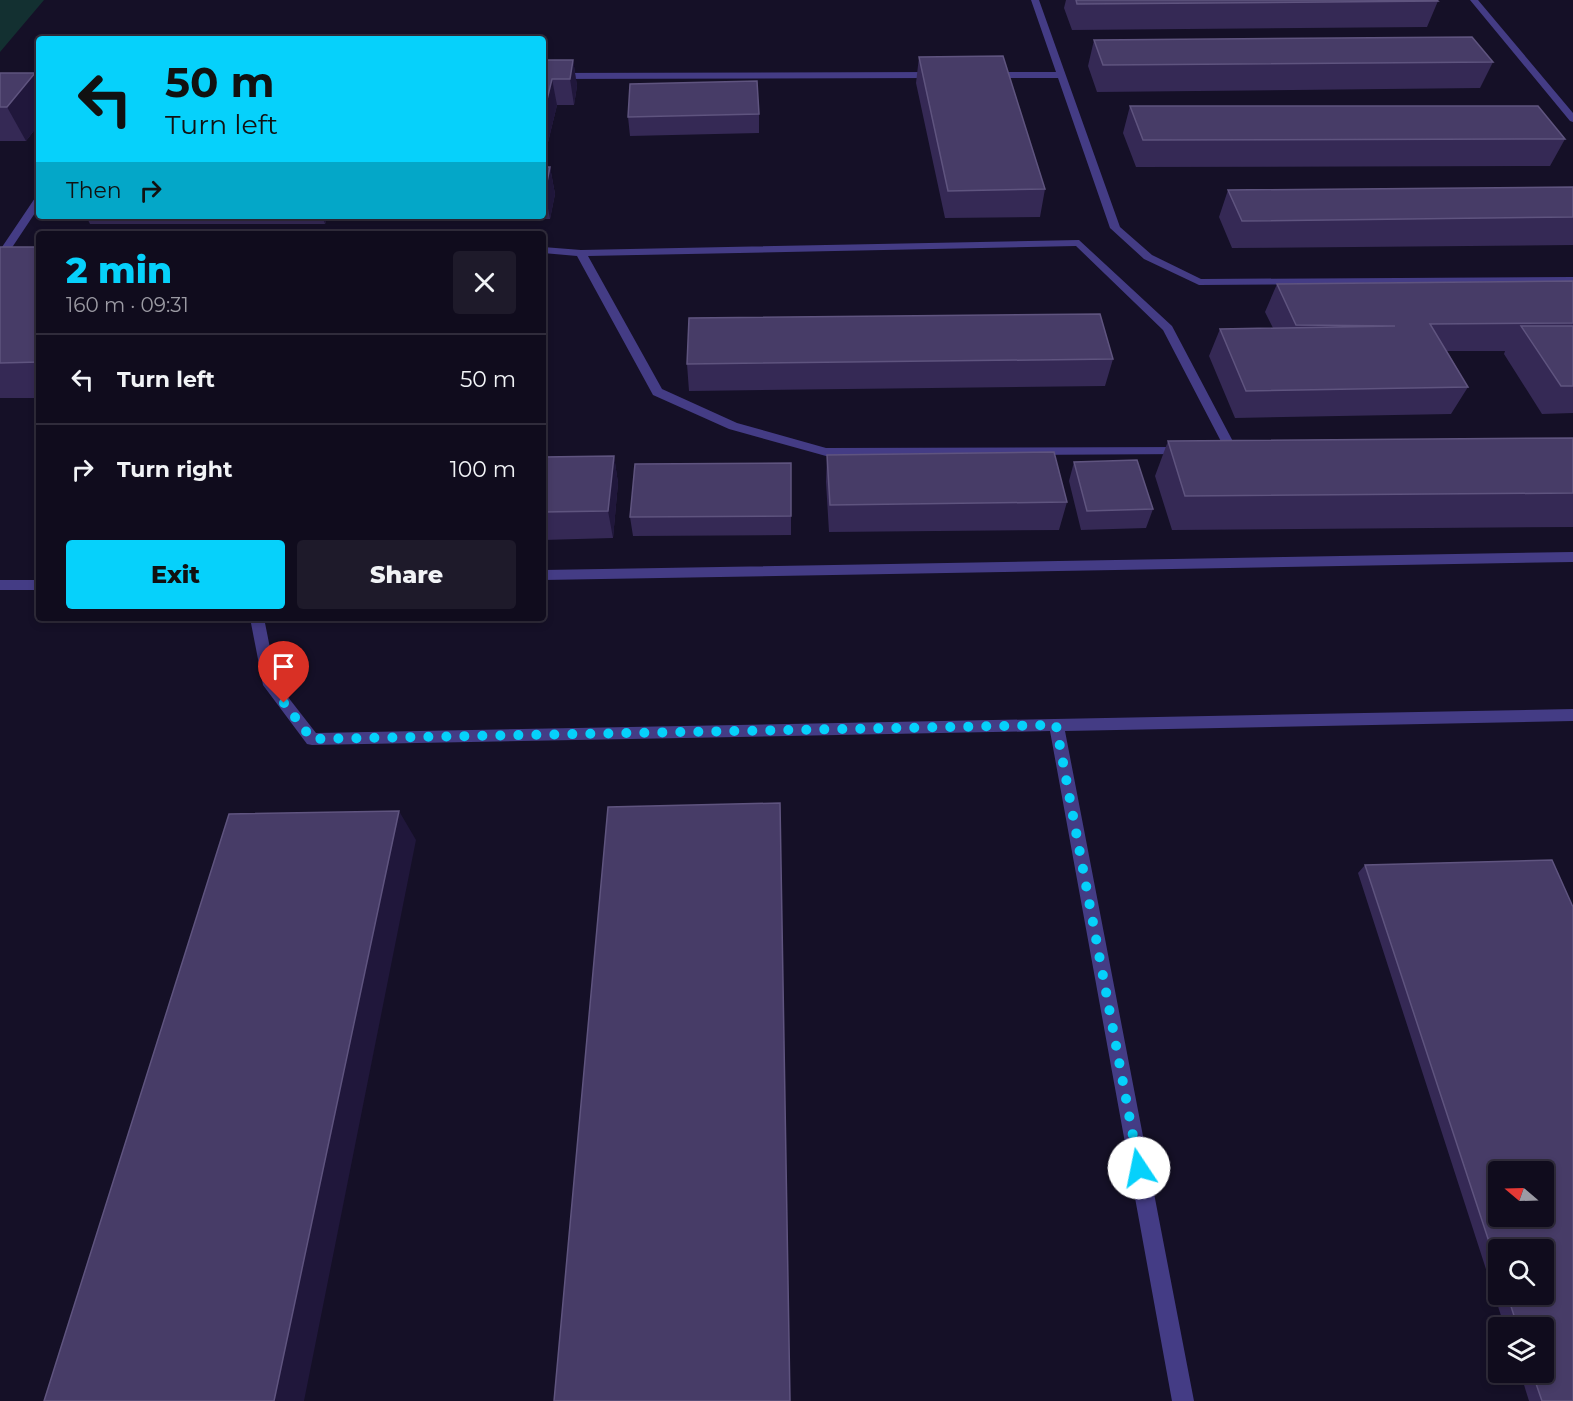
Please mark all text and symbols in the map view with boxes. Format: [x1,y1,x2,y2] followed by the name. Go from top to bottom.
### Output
[165,56,274,108] text: 50 m
[66,60,144,138] icon: left
[165,108,278,141] text: Turn left
[134,174,167,207] icon: right
[66,177,122,204] text: Then
[66,248,172,292] text: 2 min
[453,251,516,314] button: close
[66,293,189,317] text: 160 m · 09:31
[66,363,99,396] icon: left
[117,366,215,393] text: Turn left
[460,366,516,393] text: 50 m
[66,453,99,486] icon: right
[117,456,232,483] text: Turn right
[450,456,516,483] text: 100 m
[66,540,285,609] button: Exit
[297,540,516,609] button: Share
[258,641,309,703] pin
[267,650,300,683] icon: arrive
[1107,1136,1171,1200] position arrow
[1488,1161,1554,1227] north arrow
[1488,1161,1554,1383] map controls
[1488,1239,1554,1305] button: search
[1488,1317,1554,1383] button: layers

